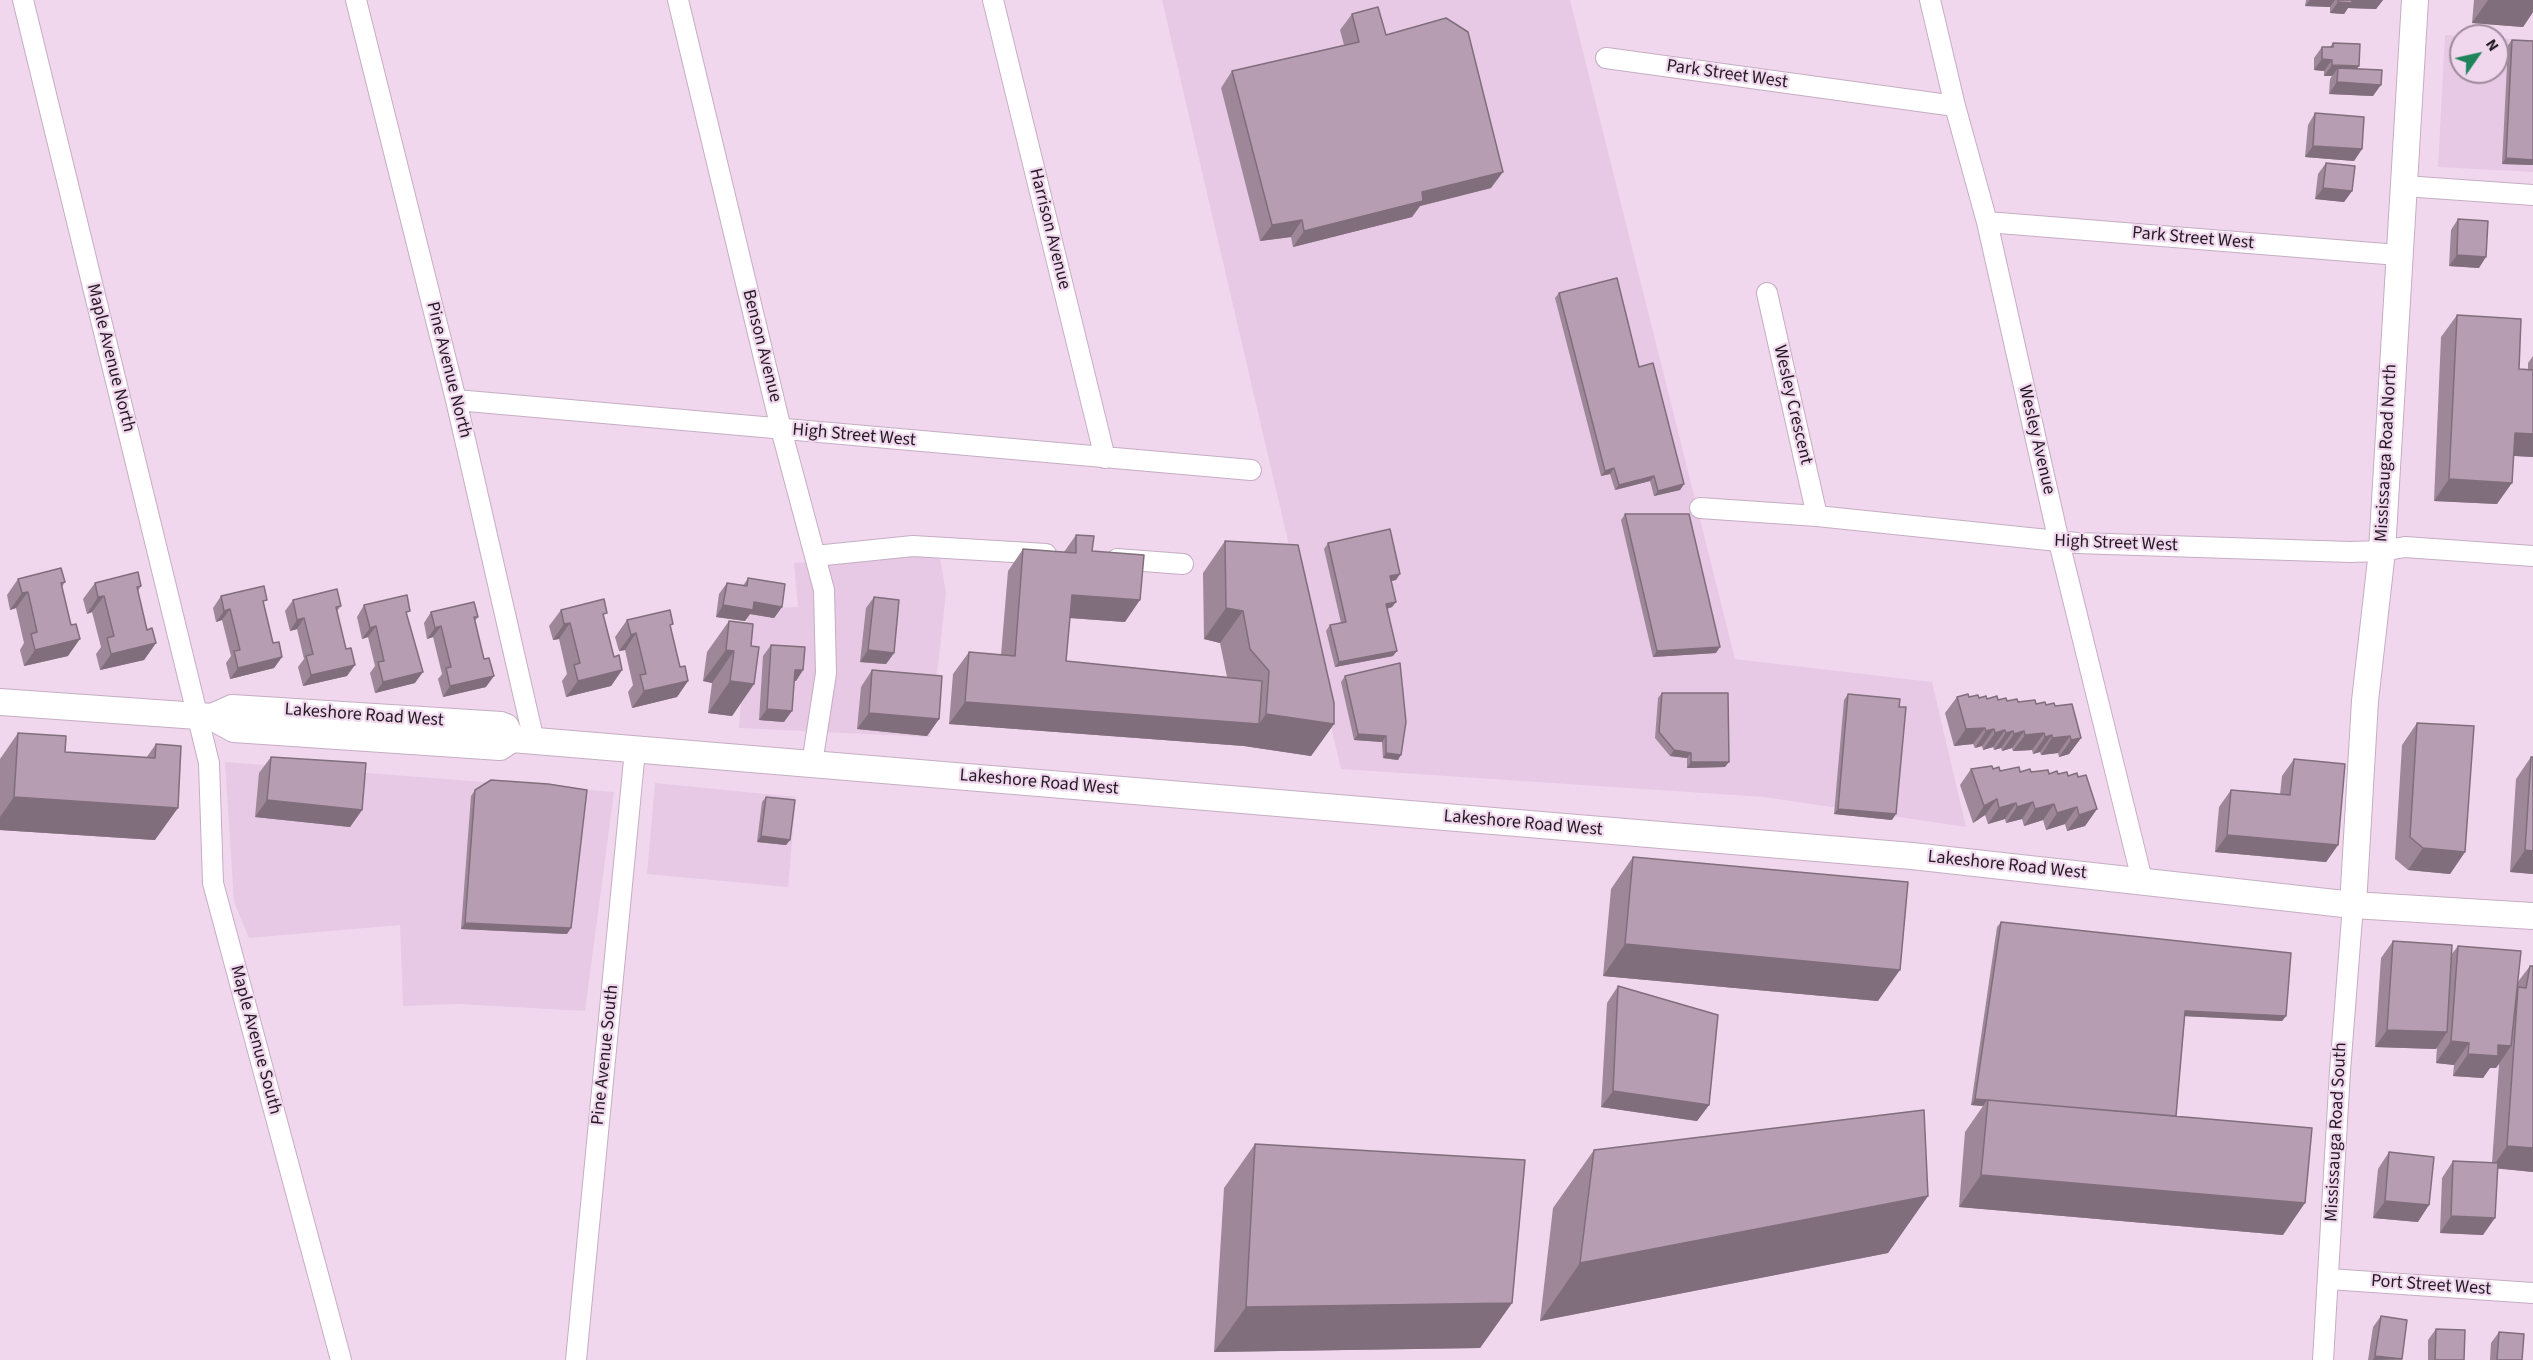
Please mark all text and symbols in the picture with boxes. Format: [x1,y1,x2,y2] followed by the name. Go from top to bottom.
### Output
[2449,24,2509,84] north arrow
[2480,34,2504,56] text: N
[1665,56,1789,94] street label: Park Street West
[1024,166,1074,292] street label: Harrison Avenue
[2131,223,2255,255] street label: Park Street West
[81,282,139,434] street label: Maple Avenue North
[737,287,785,405] street label: Benson Avenue
[421,300,475,440] street label: Pine Avenue North
[1768,343,1816,467] street label: Wesley Crescent
[2372,363,2402,543] street label: Mississauga Road North
[2013,383,2059,497] street label: Wesley Avenue
[791,420,917,452] street label: High Street West
[2054,531,2178,557] street label: High Street West
[284,700,444,732] street label: Lakeshore Road West
[959,765,1119,801] street label: Lakeshore Road West
[1443,806,1603,842] street label: Lakeshore Road West
[1927,847,2087,885] street label: Lakeshore Road West
[225,963,285,1117] street label: Maple Avenue South
[588,984,624,1126] street label: Pine Avenue South
[2322,1042,2352,1222] street label: Mississauga Road South
[2370,1271,2492,1301] street label: Port Street West

